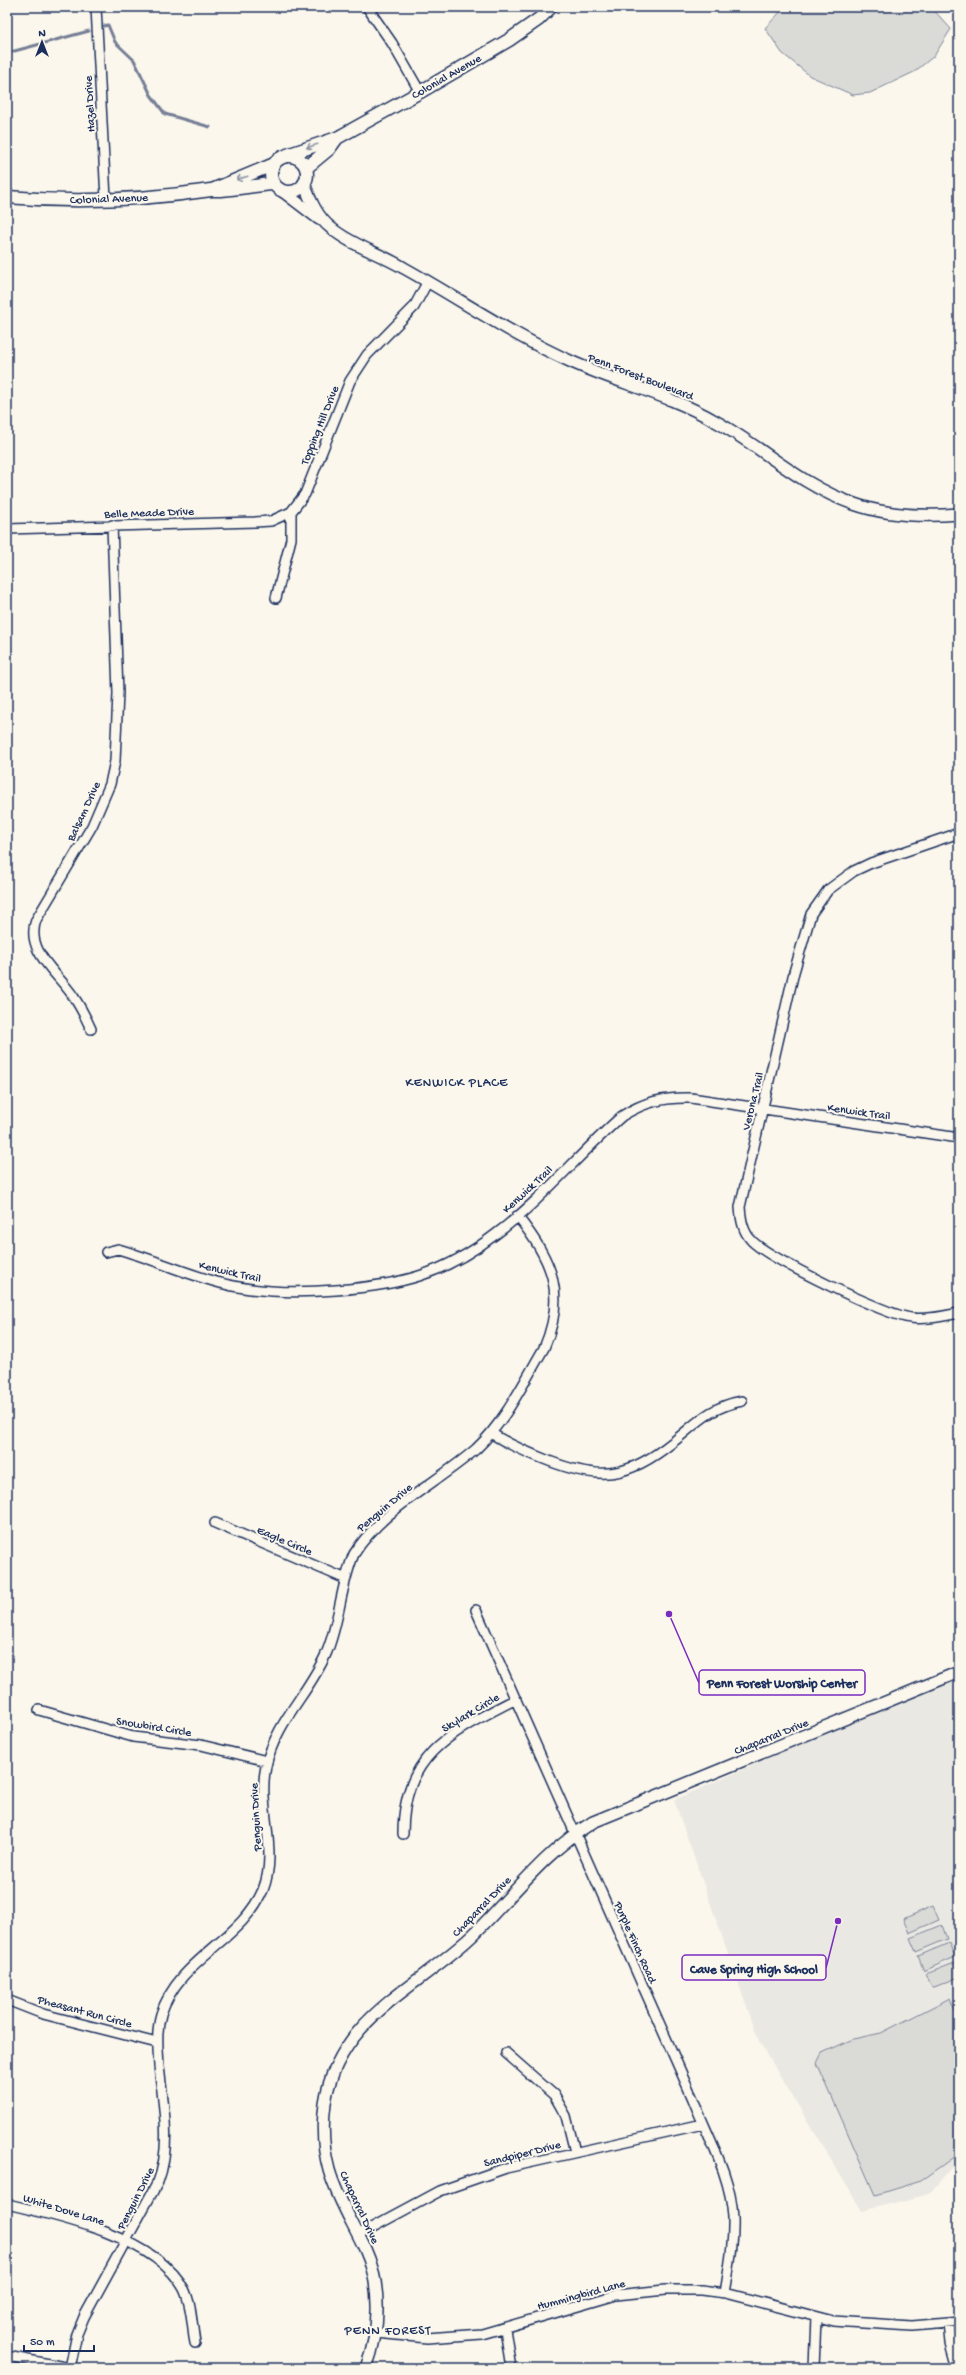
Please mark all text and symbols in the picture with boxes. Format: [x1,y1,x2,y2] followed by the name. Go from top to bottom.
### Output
[22,22,62,62] north arrow
[38,28,46,40] text: N
[410,52,485,103] street label: Colonial Avenue
[82,74,99,133] street label: Hazel Drive
[305,143,318,150] one-way arrow
[235,175,248,182] one-way arrow
[70,192,149,208] street label: Colonial Avenue
[585,351,696,405] street label: Penn Forest Boulevard
[298,383,343,468] street label: Topping Hill Drive
[103,505,195,523] street label: Belle Meade Drive
[65,779,105,845] street label: Balsam Drive
[740,1071,768,1133] street label: Verona Trail
[406,1076,508,1091] district label: KENWICK PLACE
[826,1102,891,1124] street label: Kenwick Trail
[500,1163,557,1217] street label: Kenwick Trail
[197,1259,262,1287] street label: Kenwick Trail
[354,1481,417,1536] street label: Penguin Drive
[254,1524,315,1560] street label: Eagle Circle
[699,1670,865,1695] callout: Penn Forest Worship Center
[706,1677,859,1693] text: Penn Forest Worship Center
[440,1691,503,1736] street label: Skylark Circle
[115,1715,193,1741] street label: Snowbird Circle
[733,1716,812,1759] street label: Chaparral Drive
[248,1782,266,1852] street label: Penguin Drive
[450,1874,515,1941] street label: Chaparral Drive
[609,1899,659,1987] street label: Purple Finch Road
[682,1955,826,1980] callout: Cave Spring High School
[689,1963,818,1979] text: Cave Spring High School
[35,1993,134,2032] street label: Pheasant Run Circle
[483,2138,563,2171] street label: Sandpiper Drive
[115,2165,159,2233] street label: Penguin Drive
[335,2169,382,2247] street label: Chaparral Drive
[21,2192,107,2230] street label: White Dove Lane
[536,2277,628,2314] street label: Hummingbird Lane
[344,2324,431,2339] district label: PENN FOREST
[24,2327,94,2353] scale bar
[30,2336,55,2350] text: 50 m

